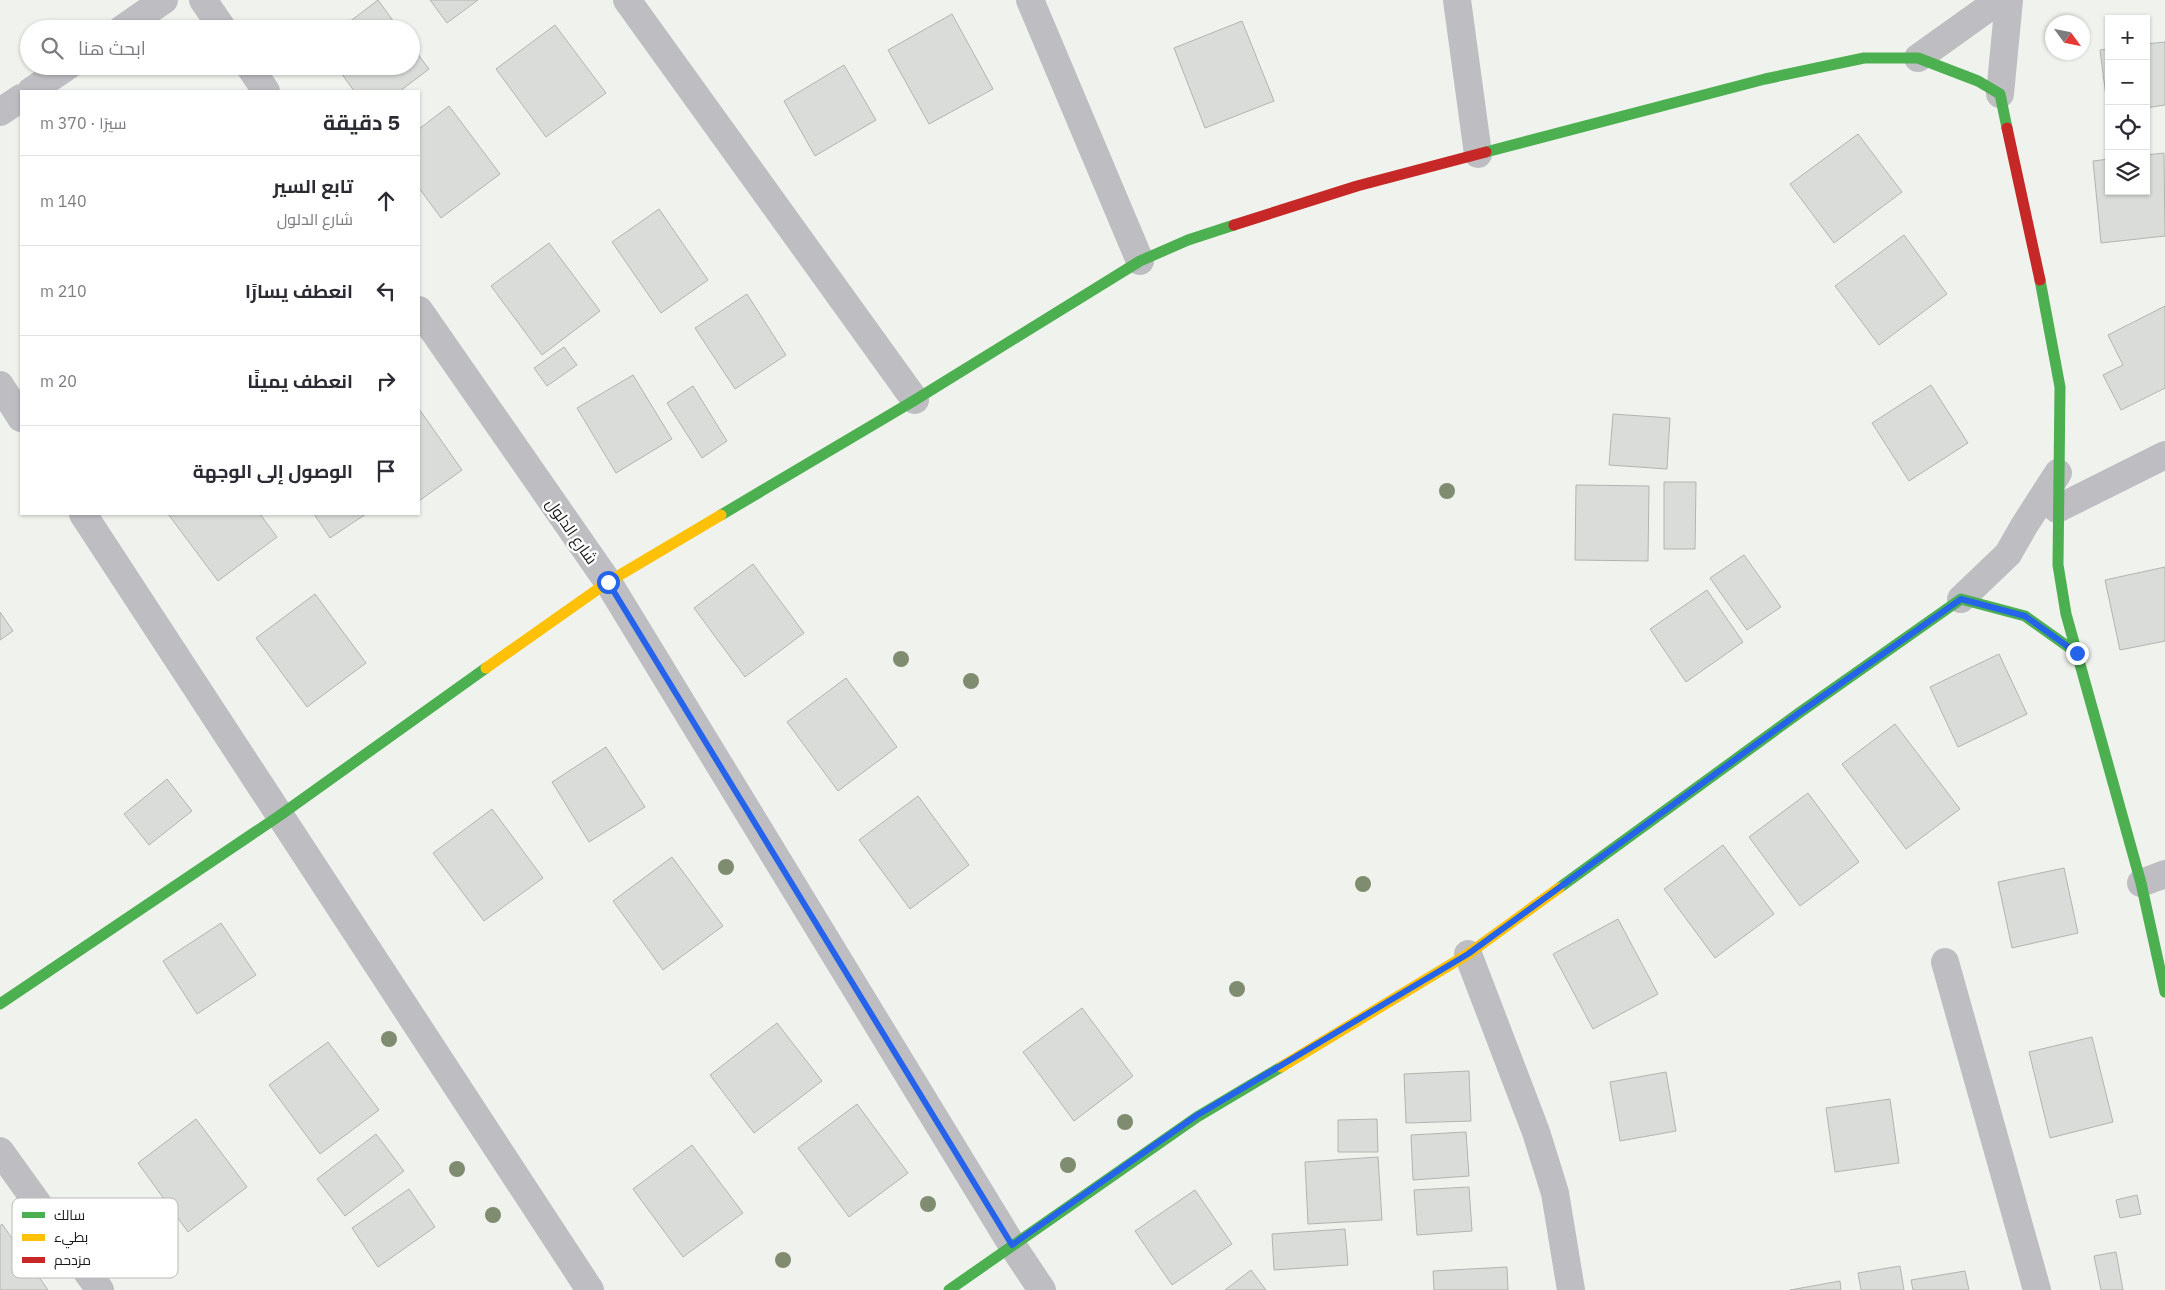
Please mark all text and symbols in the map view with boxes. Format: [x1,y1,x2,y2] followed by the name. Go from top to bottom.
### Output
[2045,15,2090,60] north arrow
[2105,15,2150,195] map controls
[2105,15,2150,60] button: +
[20,20,420,75] search box
[38,34,66,62] icon: search
[78,36,146,60] text: ابحث هنا
[2105,60,2150,105] button: −
[2105,105,2150,150] button: locate
[323,108,400,136] text: 5 دقيقة
[40,113,126,133] text: سيرًا · 370 m
[2105,150,2150,195] button: layers
[273,174,353,198] text: تابع السير
[372,187,400,215] icon: ahead
[40,191,87,211] text: 140 m
[277,209,353,229] text: شارع الدلول
[372,277,400,305] icon: left
[245,279,353,303] text: انعطف يسارًا
[40,281,87,301] text: 210 m
[372,367,400,395] icon: right
[247,369,353,393] text: انعطف يمينًا
[40,371,77,391] text: 20 m
[372,457,400,485] icon: arrive
[193,459,353,483] text: الوصول إلى الوجهة
[540,494,602,569] street label: شارع الدلول
[597,571,620,594] route start
[2066,642,2089,665] route end
[12,1198,178,1278] legend
[54,1206,85,1224] text: سالك
[54,1228,88,1249] text: بطيء
[54,1251,91,1270] text: مزدحم

